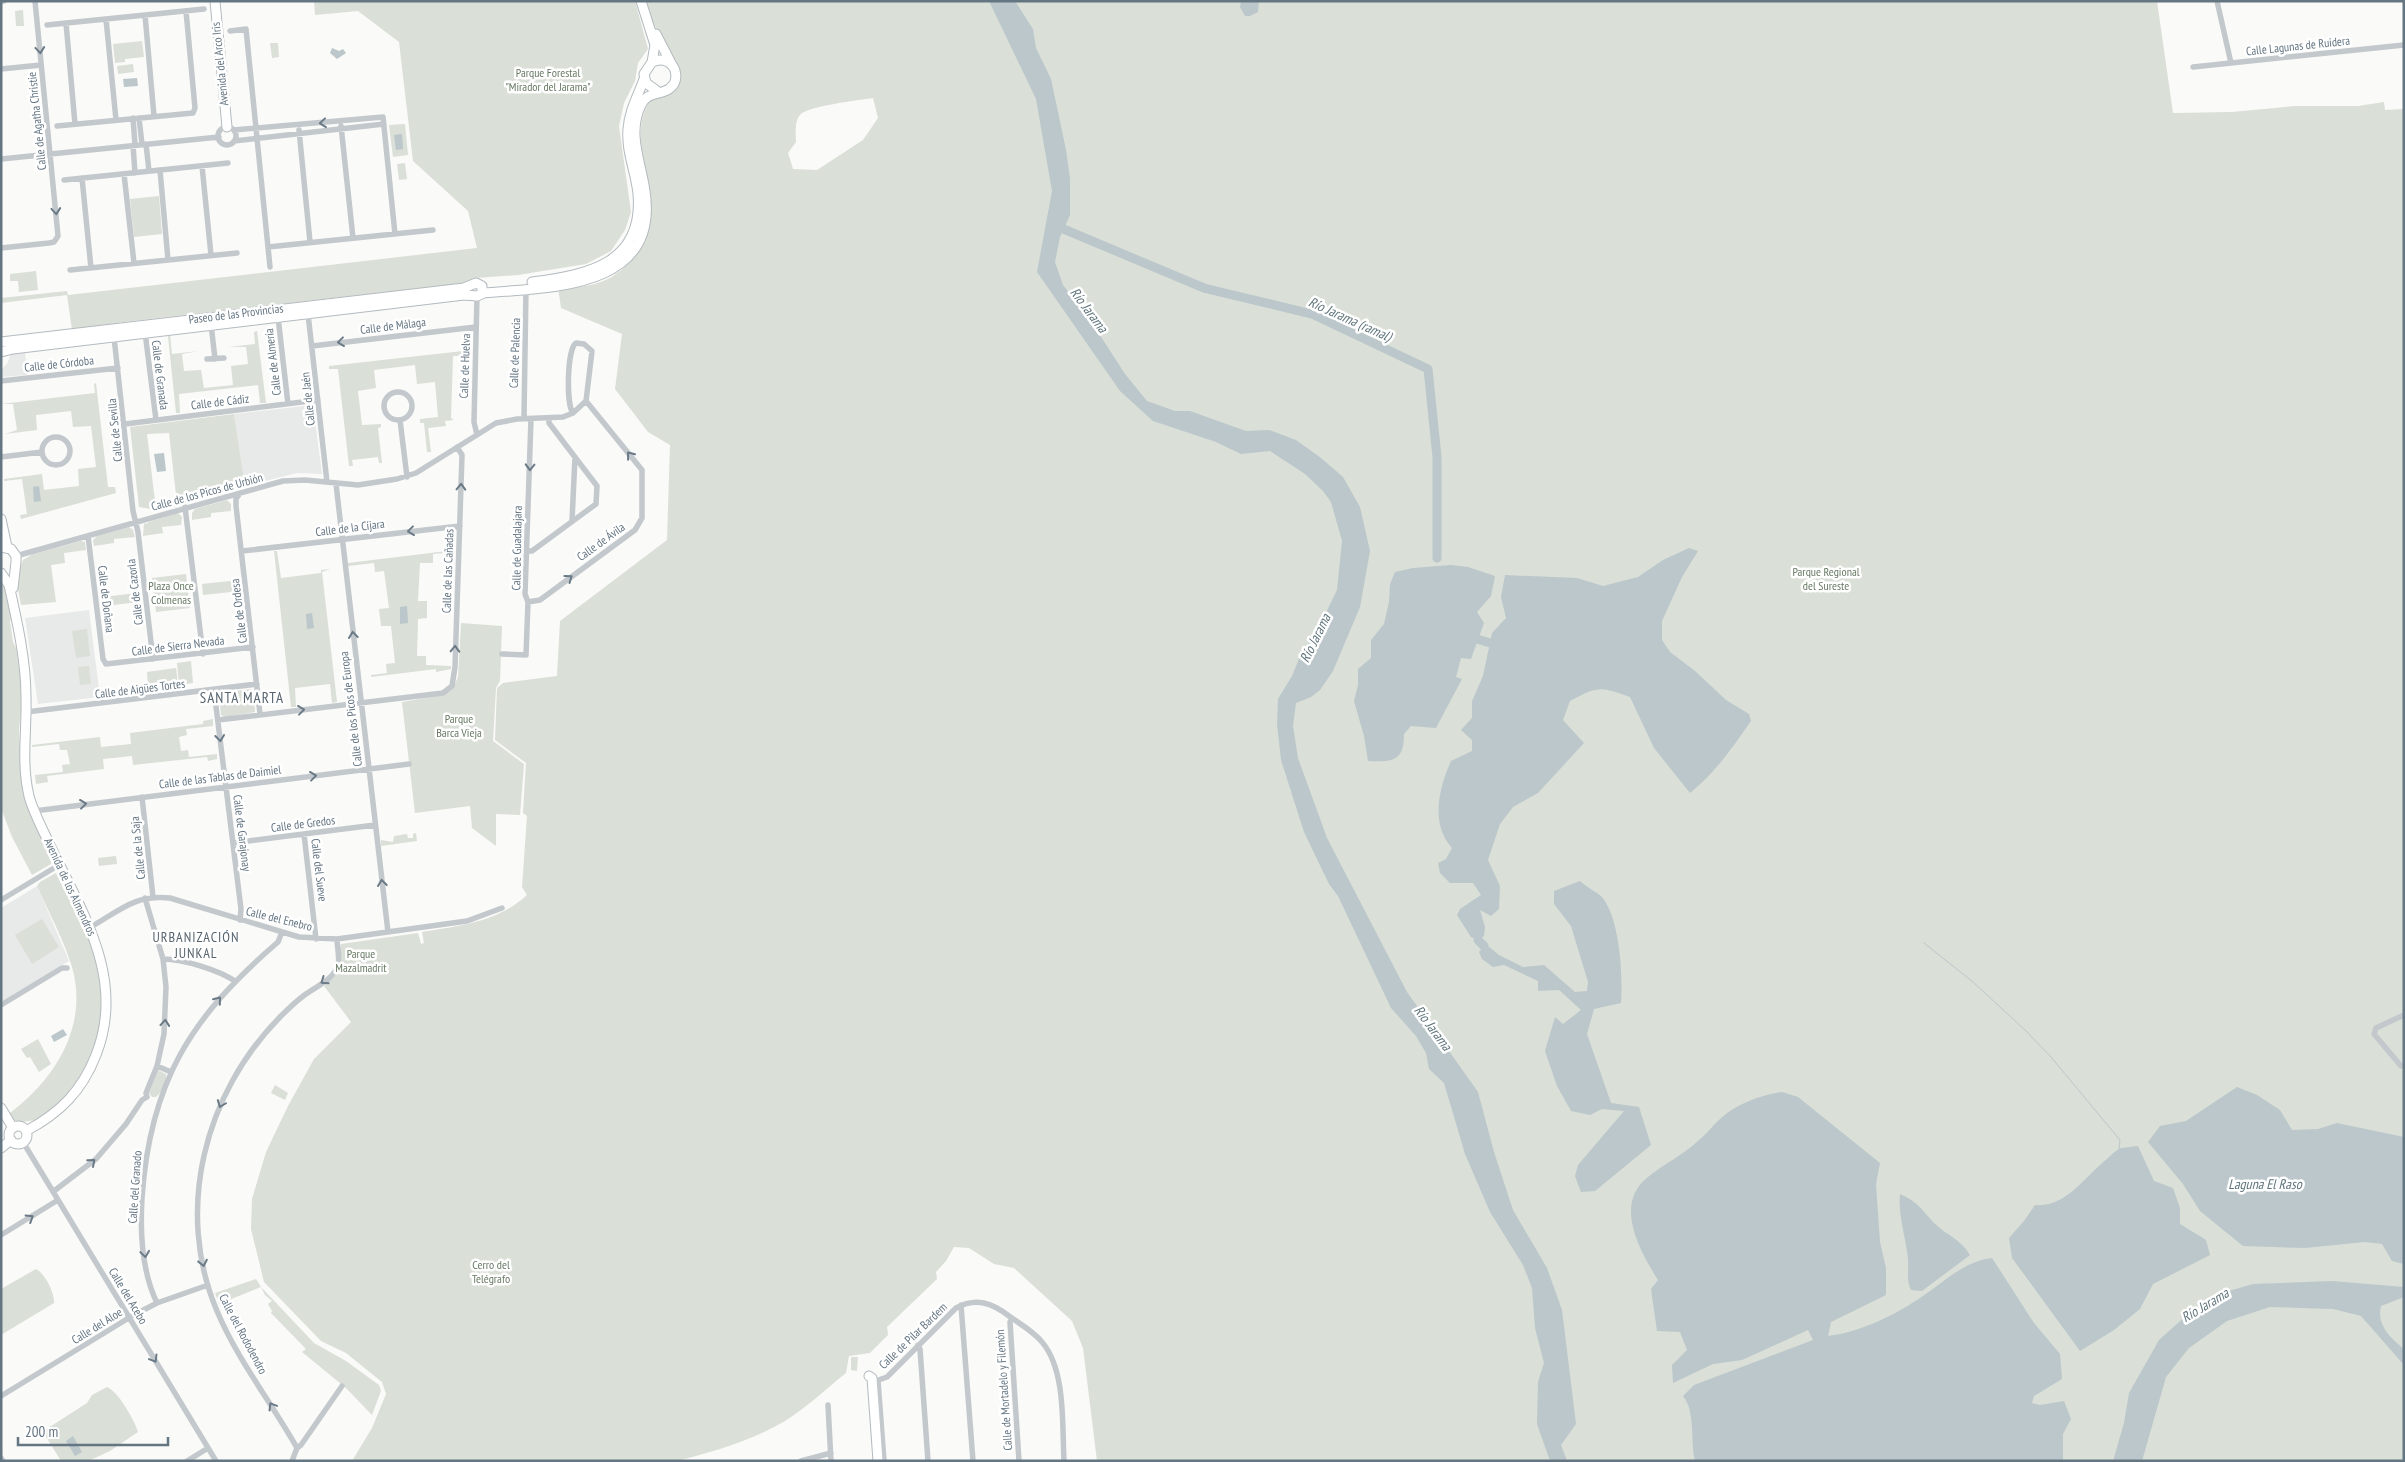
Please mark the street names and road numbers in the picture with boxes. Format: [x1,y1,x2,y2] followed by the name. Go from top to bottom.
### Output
[208,21,231,107] street label: Avenida del Arco Iris
[2245,33,2351,58] street label: Calle Lagunas de Ruidera
[24,71,49,171] street label: Calle de Agatha Christie
[188,300,284,327] street label: Paseo de las Provincias
[359,314,427,337] street label: Calle de Málaga
[506,317,523,388] street label: Calle de Palencia
[261,327,284,396] street label: Calle de Almería
[456,333,473,399] street label: Calle de Huelva
[149,339,172,411] street label: Calle de Granada
[23,352,95,375] street label: Calle de Córdoba
[297,371,318,427] street label: Calle de Jaén
[190,391,250,413] street label: Calle de Cádiz
[104,398,125,462] street label: Calle de Sevilla
[149,469,264,514] street label: Calle de los Picos de Urbión
[508,505,525,591] street label: Calle de Guadalajara
[314,516,386,539] street label: Calle de la Cíjara
[574,519,628,564] street label: Calle de Ávila
[439,529,456,613] street label: Calle de las Cañadas
[123,558,146,626] street label: Calle de Cazorla
[95,564,118,634] street label: Calle de Doñana
[227,578,250,644] street label: Calle de Ordesa
[131,632,225,659] street label: Calle de Sierra Nevada
[336,650,365,768] street label: Calle de los Picos de Europa
[94,676,186,701] street label: Calle de Aigües Tortes
[158,762,282,791] street label: Calle de las Tablas de Daimiel
[230,794,255,873] street label: Calle de Garajonay
[270,812,336,835] street label: Calle de Gredos
[127,816,148,880] street label: Calle de la Saja
[41,835,100,938] street label: Avenida de los Almendros
[308,838,331,902] street label: Calle del Sueve
[244,903,314,934] street label: Calle del Enebro
[124,1150,145,1224] street label: Calle del Granado
[106,1265,151,1327] street label: Calle del Acebo
[216,1291,271,1376] street label: Calle del Rododendro
[875,1299,950,1372] street label: Calle de Pilar Bardem
[69,1304,125,1347] street label: Calle del Aloe
[992,1329,1015,1451] street label: Calle de Mortadelo y Filemón

